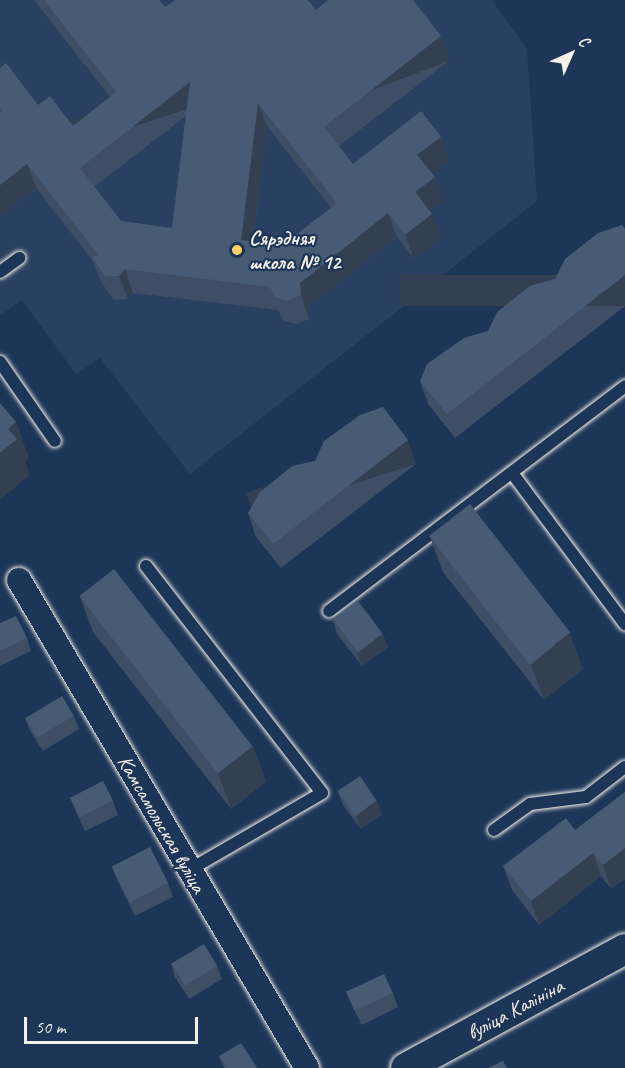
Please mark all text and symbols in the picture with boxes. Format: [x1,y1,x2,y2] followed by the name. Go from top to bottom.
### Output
[541,24,601,84] north arrow
[574,31,594,51] text: С
[249,225,341,275] place label: Сярэдняя школа № 12
[230,243,244,257] marker: Сярэдняя школа № 12
[113,751,211,897] street label: Камсамольская вуліца
[462,973,568,1045] street label: вуліца Калініна
[27,1005,201,1043] scale bar
[35,1016,66,1038] text: 50 m

